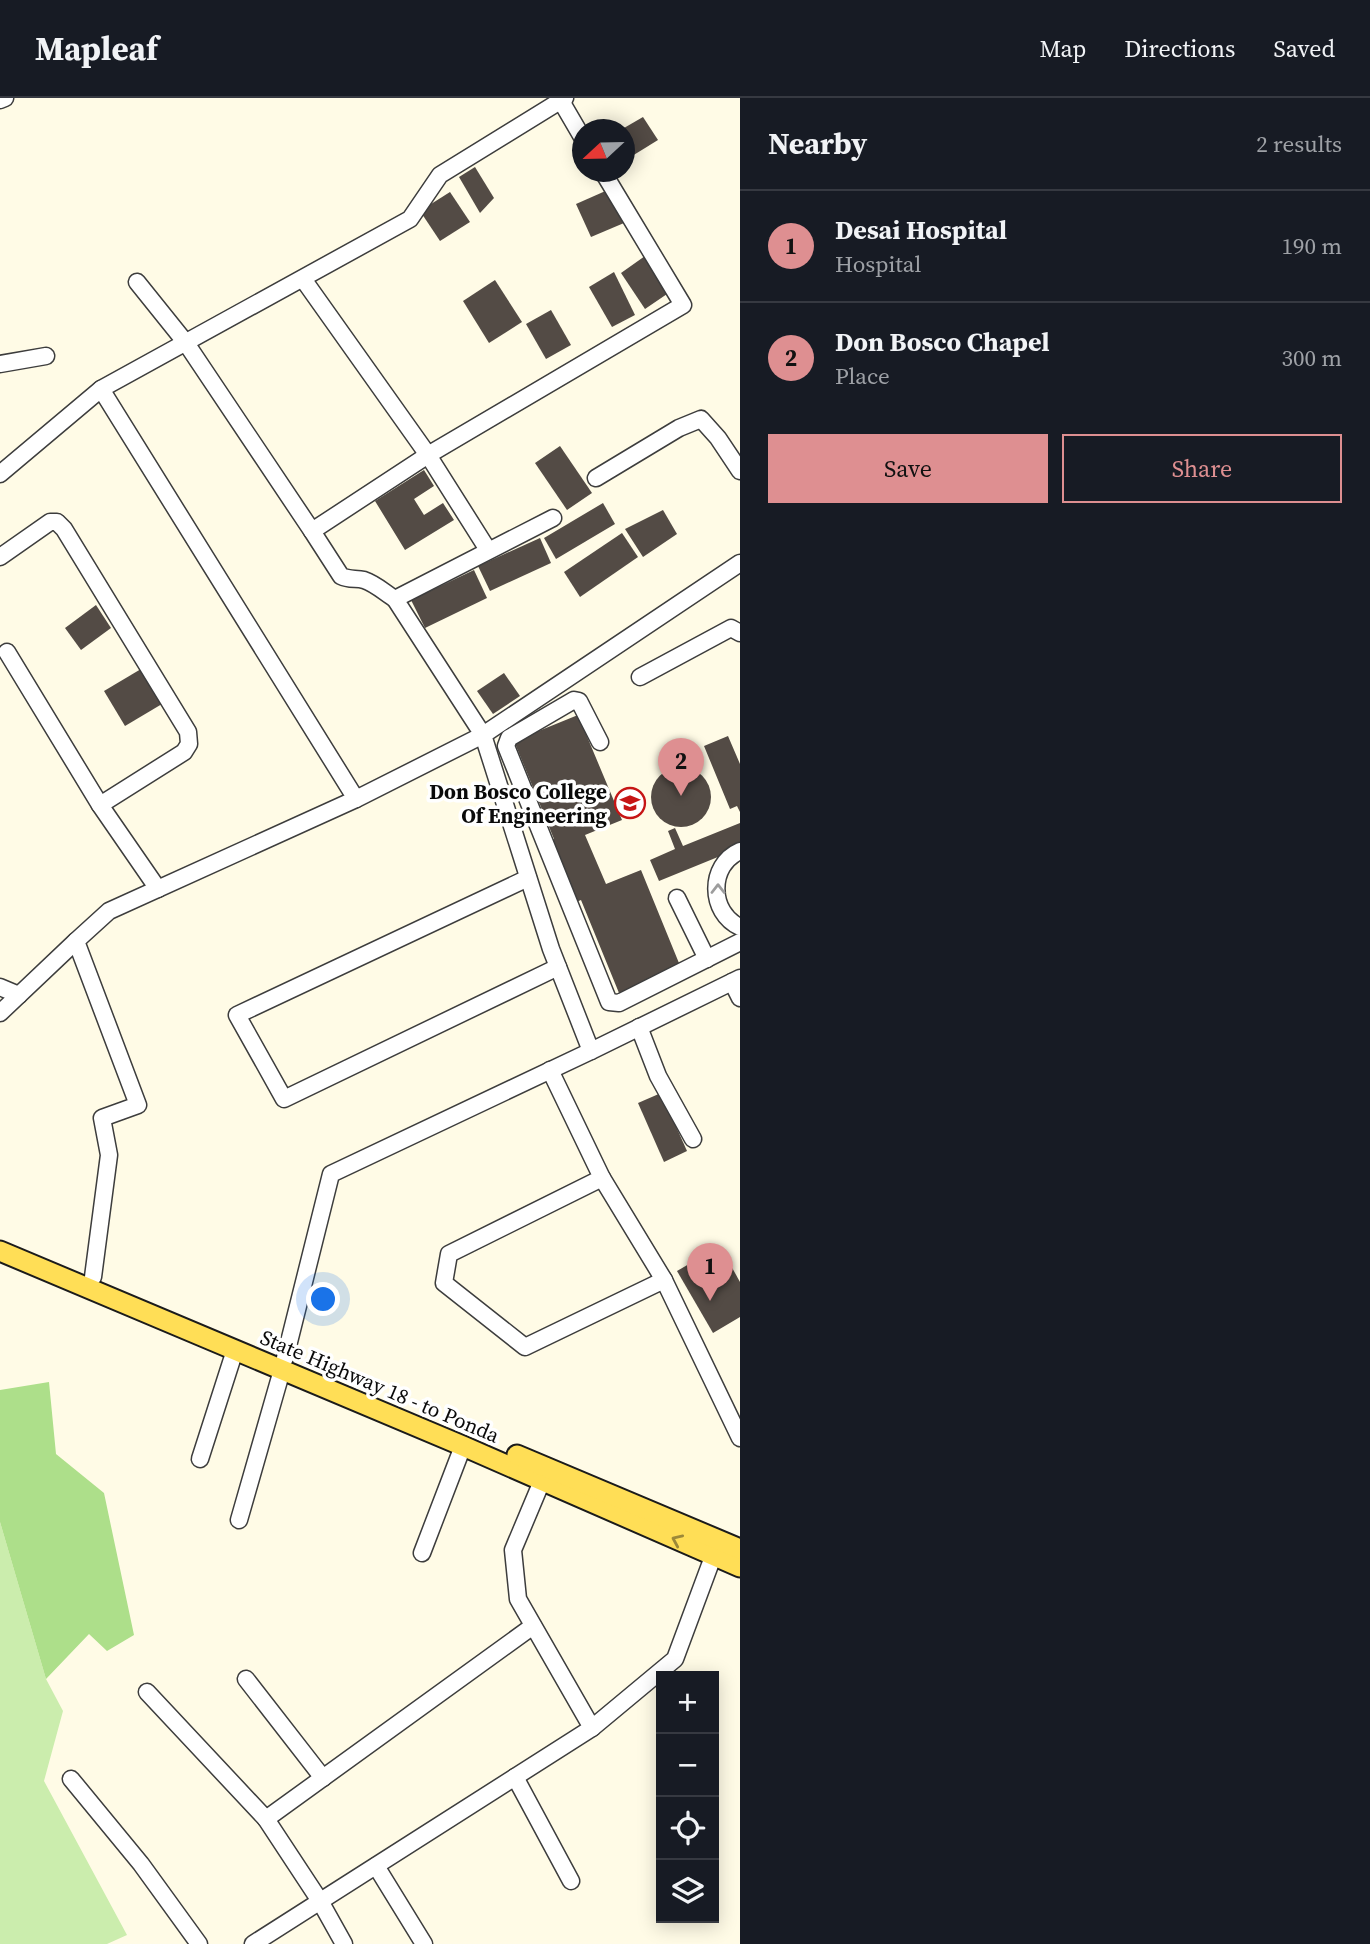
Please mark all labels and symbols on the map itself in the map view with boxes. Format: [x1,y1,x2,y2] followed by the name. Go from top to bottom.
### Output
[572,119,635,182] north arrow
[658,738,704,796] pin: 2
[429,777,608,830] place label: Don Bosco College Of Engineering
[613,786,647,820] school or university icon: Don Bosco College Of Engineering
[710,883,726,894] one-way arrow
[687,1243,733,1301] pin: 1
[306,1282,340,1316] your location
[256,1322,504,1450] street label: State Highway 18 - to Ponda
[672,1534,685,1548] one-way arrow

